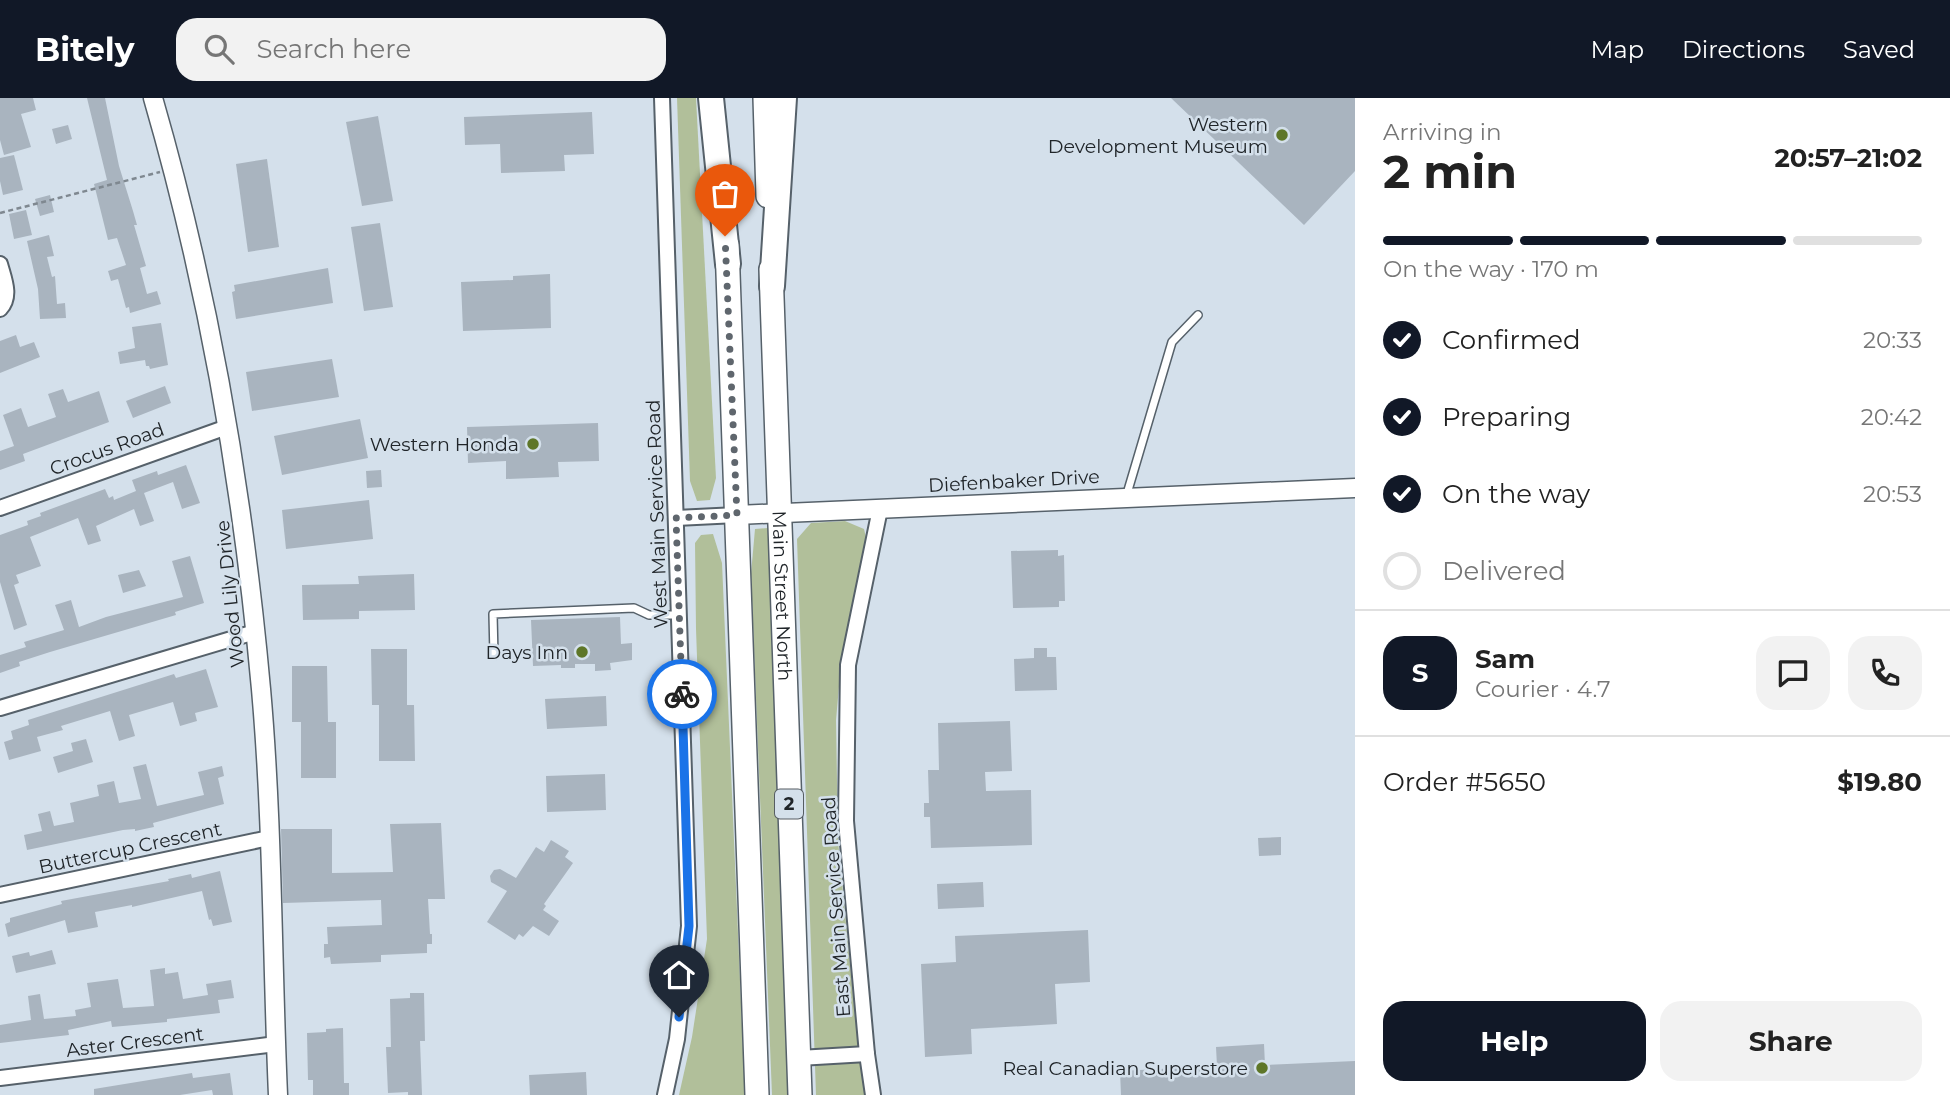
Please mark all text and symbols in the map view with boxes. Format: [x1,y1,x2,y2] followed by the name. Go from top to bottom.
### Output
[176,18,666,81] search box
[35,29,134,69] text: Bitely
[200,30,238,68] icon: search
[256,33,411,65] text: Search here
[1591,35,1644,64] text: Map
[1682,35,1805,64] text: Directions
[1843,35,1915,64] text: Saved
[1048,113,1268,158] place label: Western Development Museum
[1383,118,1502,146] text: Arriving in
[1274,127,1290,143] marker: Western Development Museum
[1774,142,1922,174] text: 20:57–21:02
[1383,143,1517,200] text: 2 min
[695,164,755,236] pin
[706,175,744,213] icon: bag
[1383,255,1599,283] text: On the way · 170 m
[1383,321,1421,359] icon: check
[1442,324,1581,356] text: Confirmed
[1863,326,1922,354] text: 20:33
[1383,398,1421,436] icon: check
[642,399,672,629] street label: West Main Service Road
[1442,401,1571,433] text: Preparing
[1861,403,1922,431] text: 20:42
[47,418,167,480] street label: Crocus Road
[370,433,519,456] place label: Western Honda
[525,436,541,452] marker: Western Honda
[928,465,1100,497] street label: Diefenbaker Drive
[1383,475,1421,513] icon: check
[1442,478,1590,510] text: On the way
[1863,480,1922,508] text: 20:53
[768,510,797,681] street label: Main Street North
[211,519,249,669] street label: Wood Lily Drive
[1442,555,1566,587] text: Delivered
[1756,636,1830,710] button: chat
[1848,636,1922,710] button: phone
[486,641,568,664] place label: Days Inn
[1475,643,1535,675] text: Sam
[574,644,590,660] marker: Days Inn
[1412,657,1428,689] text: S
[647,659,717,729] courier
[663,675,701,713] icon: bike
[1475,675,1611,703] text: Courier · 4.7
[1383,766,1546,798] text: Order #5650
[1837,766,1922,798] text: $19.80
[775,790,803,818] road number: 2
[817,796,855,1018] street label: East Main Service Road
[37,817,224,879] street label: Buttercup Crescent
[649,945,709,1017] pin
[660,956,698,994] icon: home
[1383,1001,1646,1081] button: Help
[1660,1001,1922,1081] button: Share
[65,1022,205,1062] street label: Aster Crescent
[1002,1057,1248,1080] place label: Real Canadian Superstore
[1254,1060,1270,1076] marker: Real Canadian Superstore

